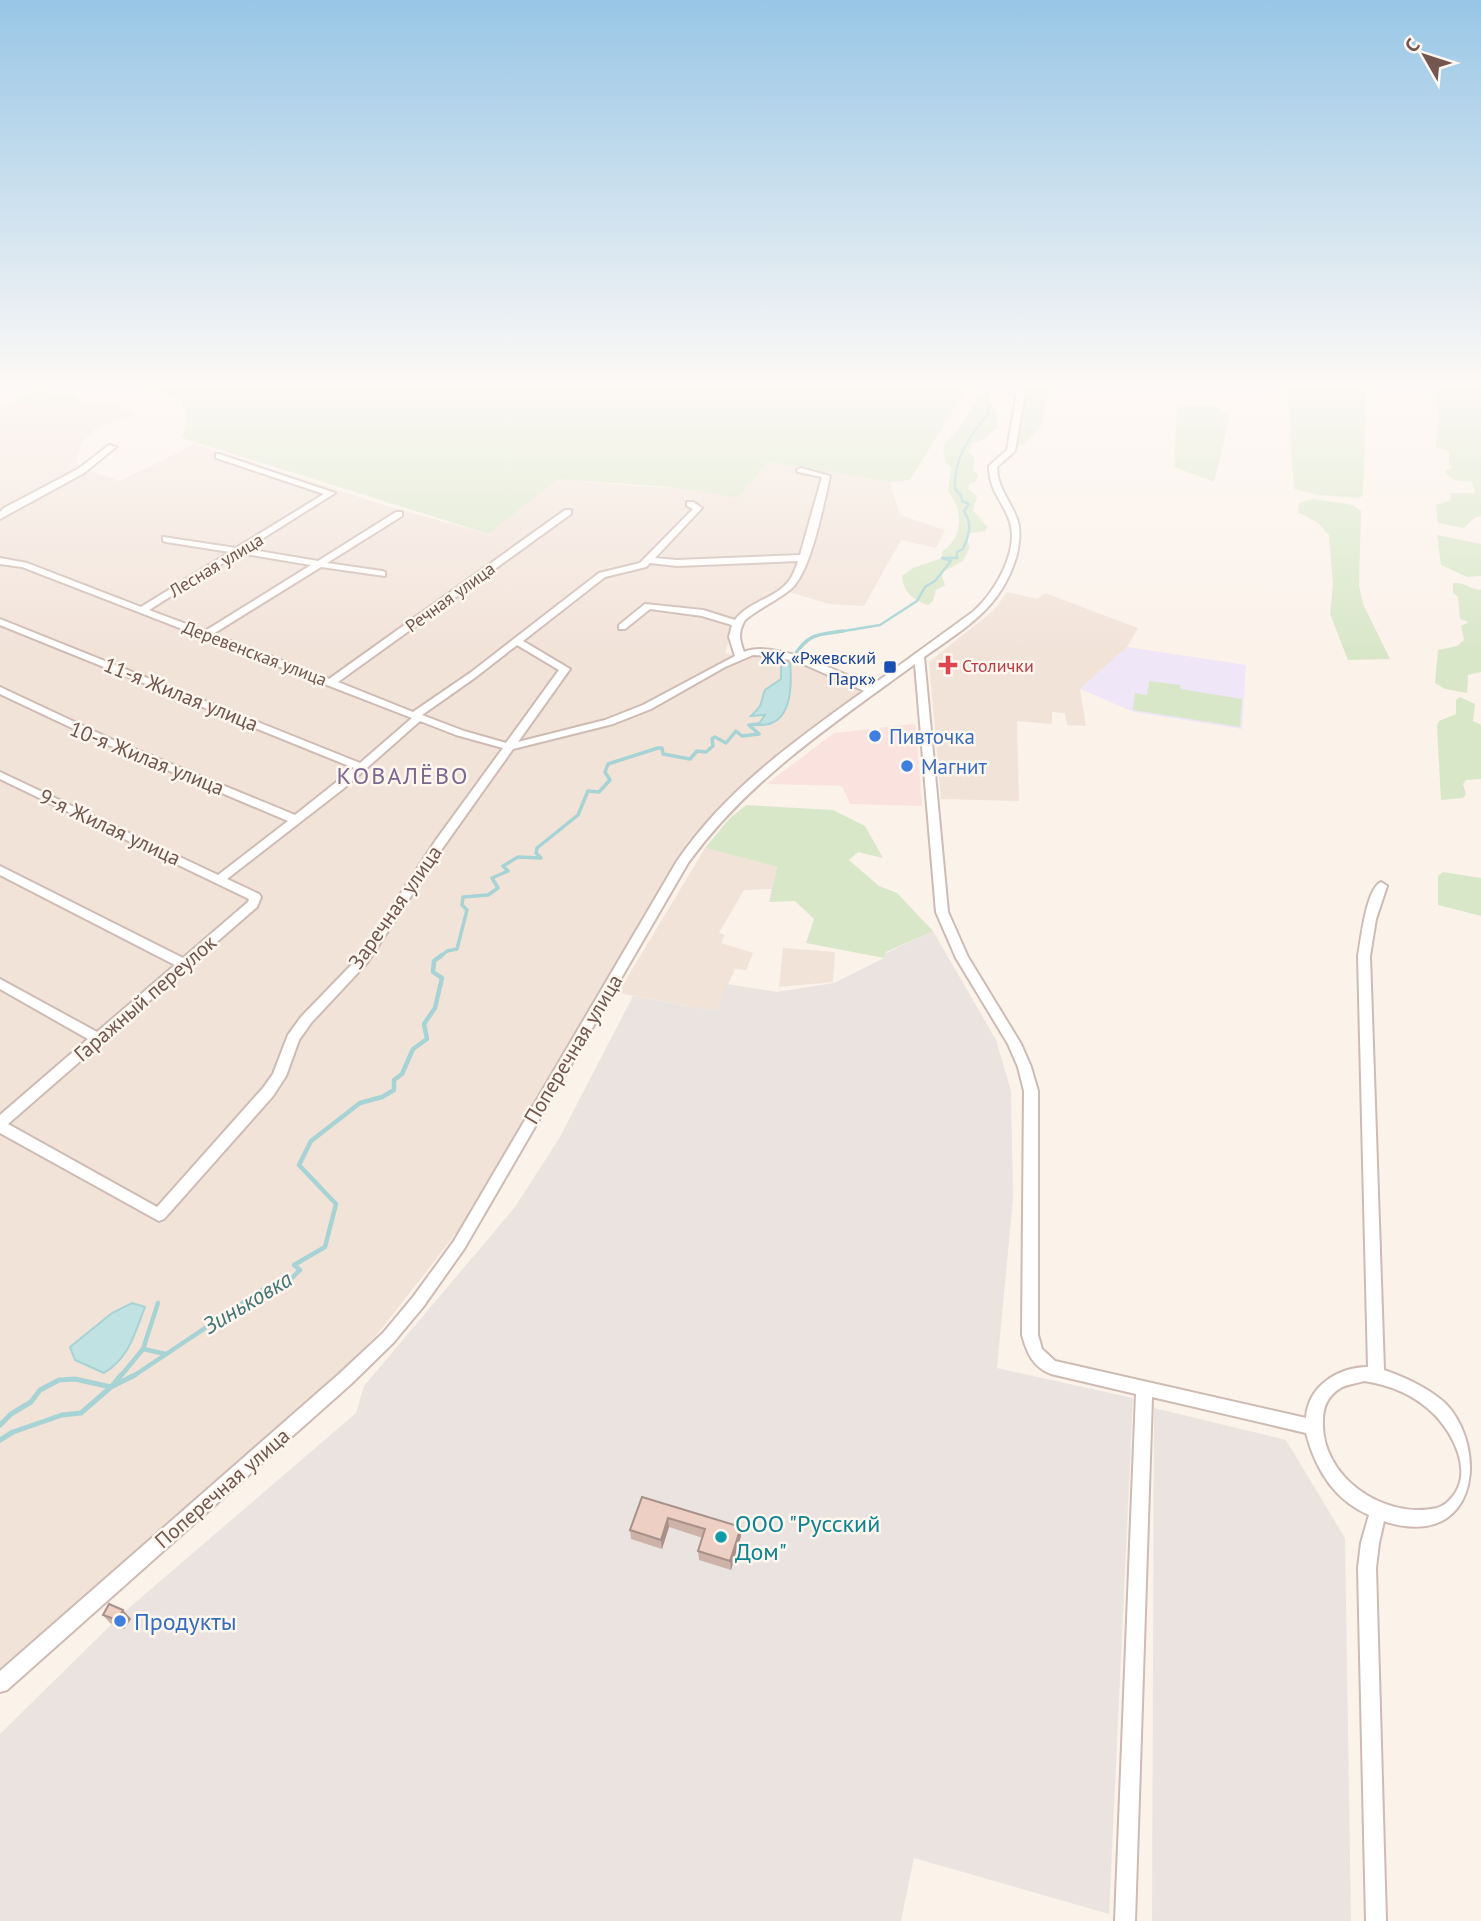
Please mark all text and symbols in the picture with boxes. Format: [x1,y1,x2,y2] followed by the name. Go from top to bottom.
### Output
[1390,21,1460,91] north arrow
[1399,33,1425,57] text: С
[164,528,267,603] street label: Лесная улица
[401,557,499,637] street label: Речная улица
[180,615,330,691] street label: Деревенская улица
[760,646,876,690] place label: ЖК «Ржевский Парк»
[100,651,262,737] street label: 11-я Жилая улица
[962,654,1034,677] place label: Столички
[940,657,956,673] marker: Столички
[882,659,898,675] marker: ЖК «Ржевский Парк»
[66,715,228,801] street label: 10-я Жилая улица
[889,723,975,750] place label: Пивточка
[867,728,883,744] marker: Пивточка
[921,753,988,780] place label: Магнит
[899,758,915,774] marker: Магнит
[337,760,469,791] district label: КОВАЛЁВО
[35,782,185,872] street label: 9-я Жилая улица
[342,840,448,974] street label: Заречная улица
[68,929,222,1067] street label: Гаражный переулок
[518,969,628,1129] street label: Поперечная улица
[197,1264,297,1340] water label: Зиньковка
[149,1422,295,1554] street label: Поперечная улица
[735,1508,880,1567] place label: ООО "Русский Дом"
[713,1529,729,1545] marker: ООО "Русский Дом"
[134,1606,237,1637] place label: Продукты
[112,1613,128,1629] marker: Продукты

